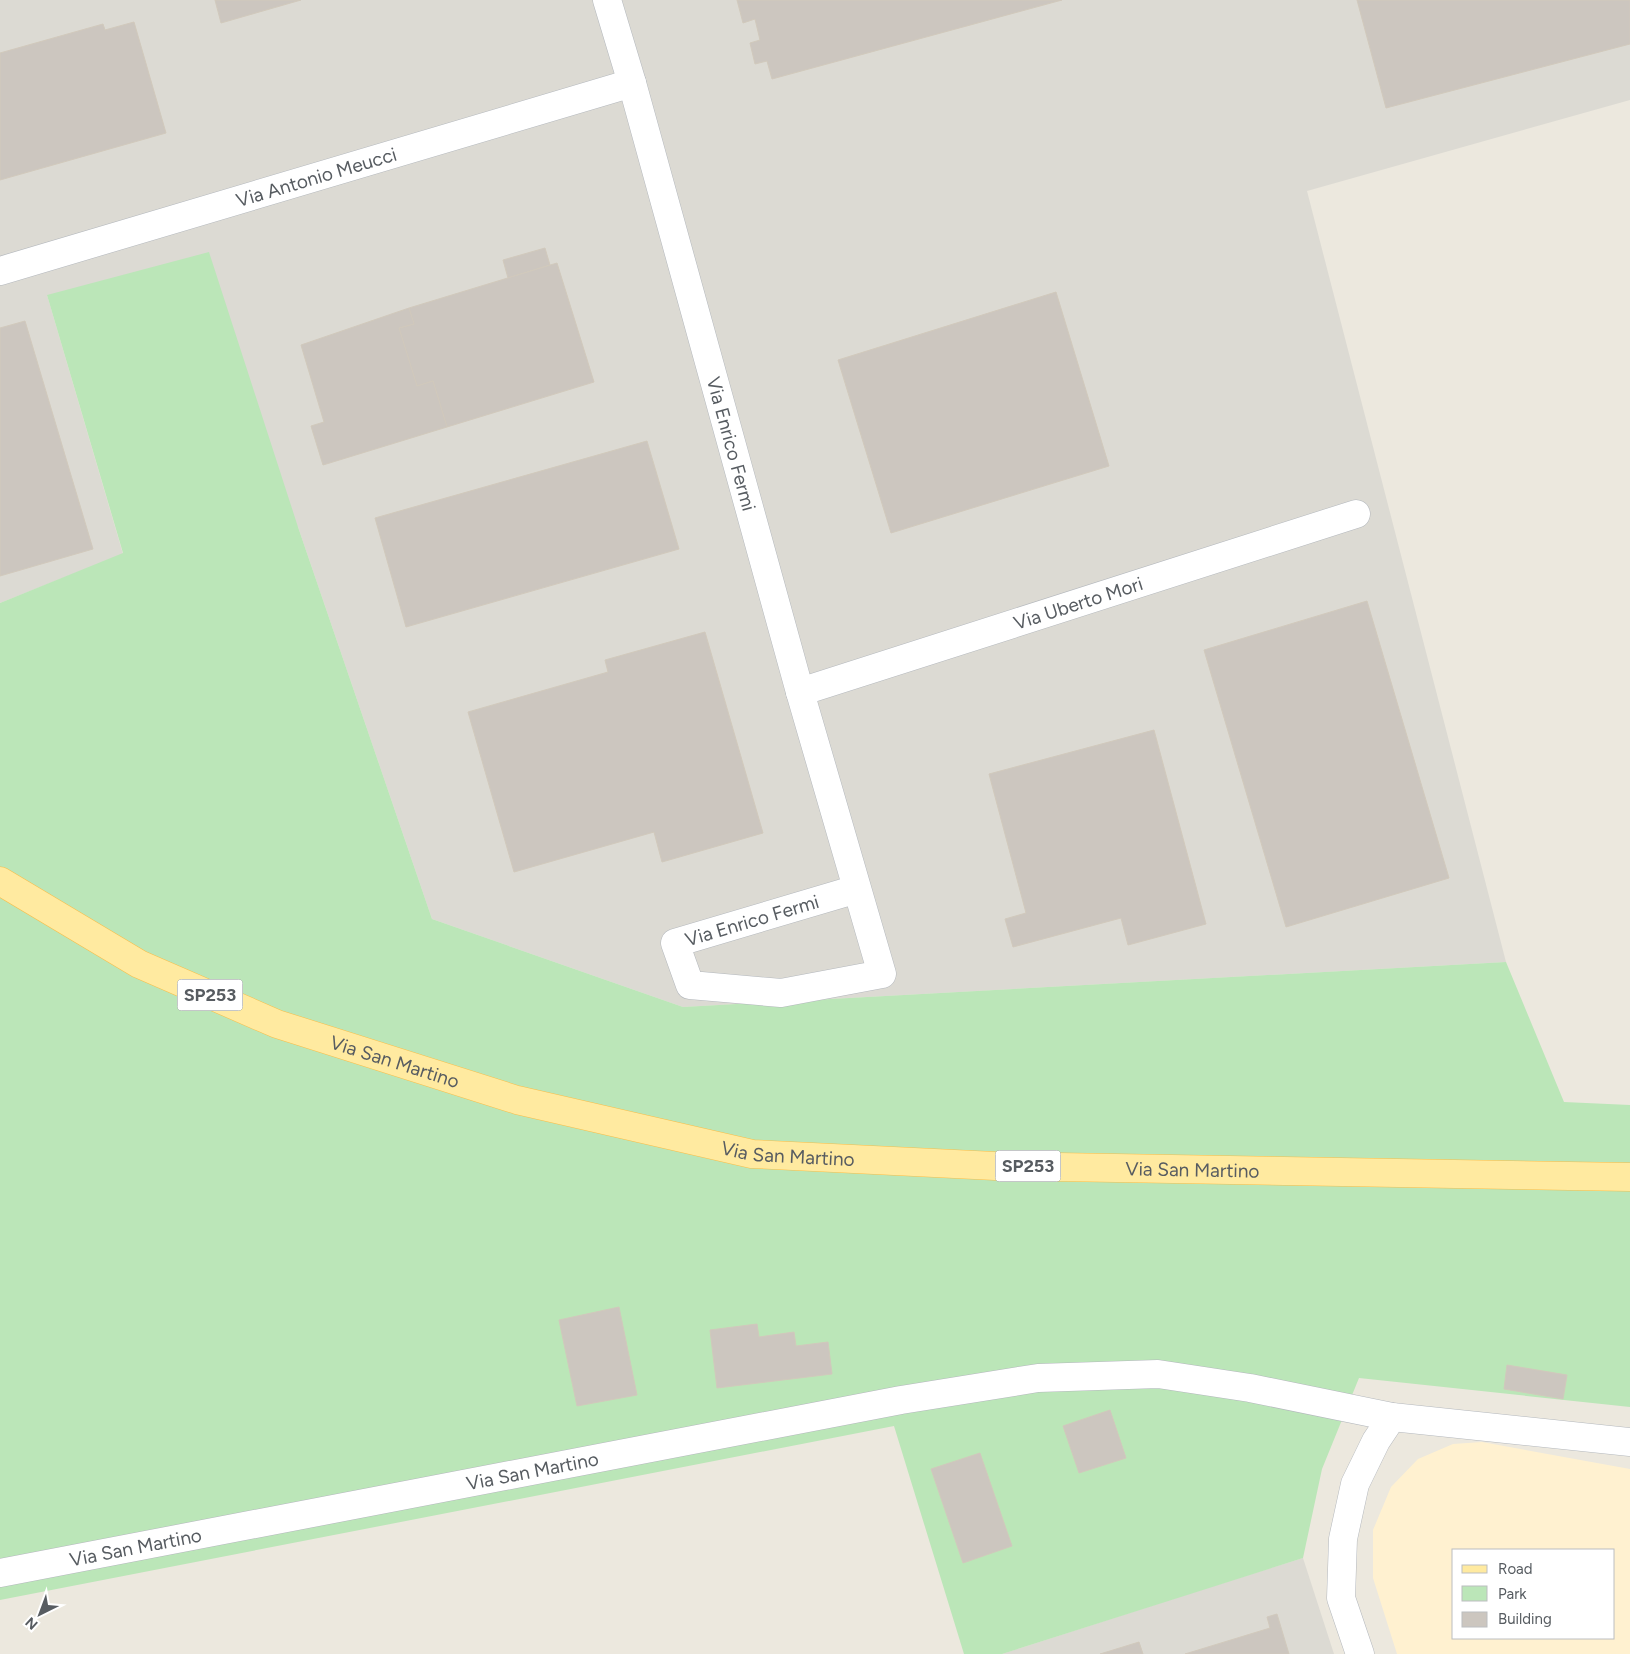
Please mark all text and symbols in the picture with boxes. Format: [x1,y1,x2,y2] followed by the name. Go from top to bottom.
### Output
[233,143,400,212] street label: Via Antonio Meucci
[702,374,761,514] street label: Via Enrico Fermi
[1011,572,1146,635] street label: Via Uberto Mori
[682,890,822,951] street label: Via Enrico Fermi
[178,980,242,1010] road number: SP253
[327,1031,462,1093] street label: Via San Martino
[719,1136,855,1171] street label: Via San Martino
[996,1150,1060,1182] road number: SP253
[1125,1157,1260,1183] street label: Via San Martino
[464,1447,600,1495] street label: Via San Martino
[68,1524,204,1571] street label: Via San Martino
[1452,1549,1615,1639] legend
[1498,1560,1533,1578] text: Road
[1498,1585,1527,1603] text: Park
[15,1589,65,1639] north arrow
[1498,1610,1552,1628] text: Building
[22,1613,41,1633] text: N

